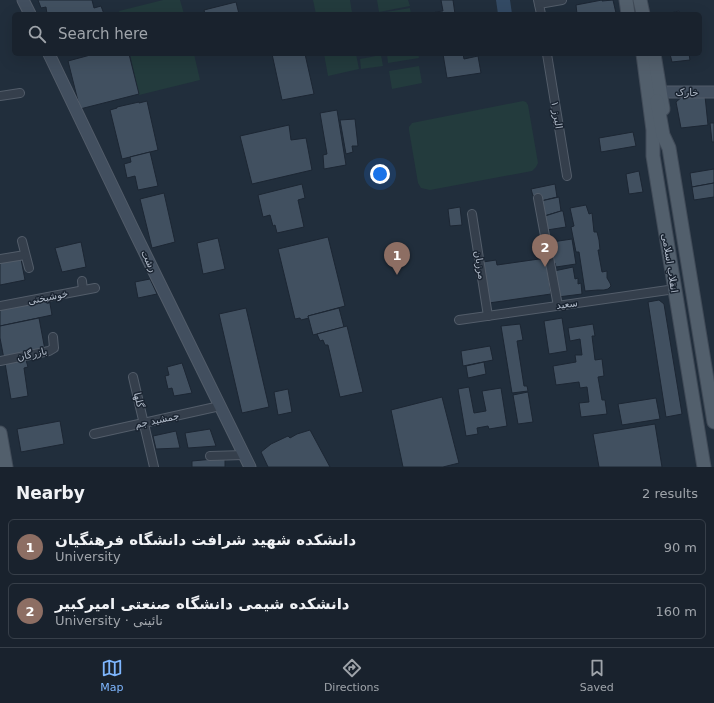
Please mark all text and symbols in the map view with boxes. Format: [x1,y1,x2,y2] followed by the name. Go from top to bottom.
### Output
[12,12,702,56] search box
[26,23,48,45] icon: search
[58,25,148,43] text: Search here
[675,87,699,98] street label: خارک
[549,100,565,130] street label: البرز ۱
[370,164,390,184] your location
[660,233,680,293] street label: انقلاب اسلامی
[532,234,558,267] pin: 2
[384,242,410,275] pin: 1
[139,248,159,274] street label: رشت
[472,250,488,280] street label: مرزبان
[27,288,69,306] street label: خوشبختی
[556,297,578,311] street label: سعید
[16,345,48,363] street label: بازرگان
[131,391,146,409] street label: گلها
[134,410,180,431] street label: جمشید جم
[16,483,85,503] text: Nearby
[642,486,698,501] text: 2 results
[55,531,356,549] text: دانشکده شهید شرافت دانشگاه فرهنگیان
[25,540,35,555] text: 1
[664,540,697,555] text: 90 m
[55,549,121,564] text: University
[55,595,350,613] text: دانشکده شیمی دانشگاه صنعتی امیرکبیر
[25,604,35,619] text: 2
[655,604,697,619] text: 160 m
[55,613,163,628] text: University · نائینی
[100,657,123,694] tab: Map
[324,657,379,694] tab: Directions
[580,657,614,694] tab: Saved

